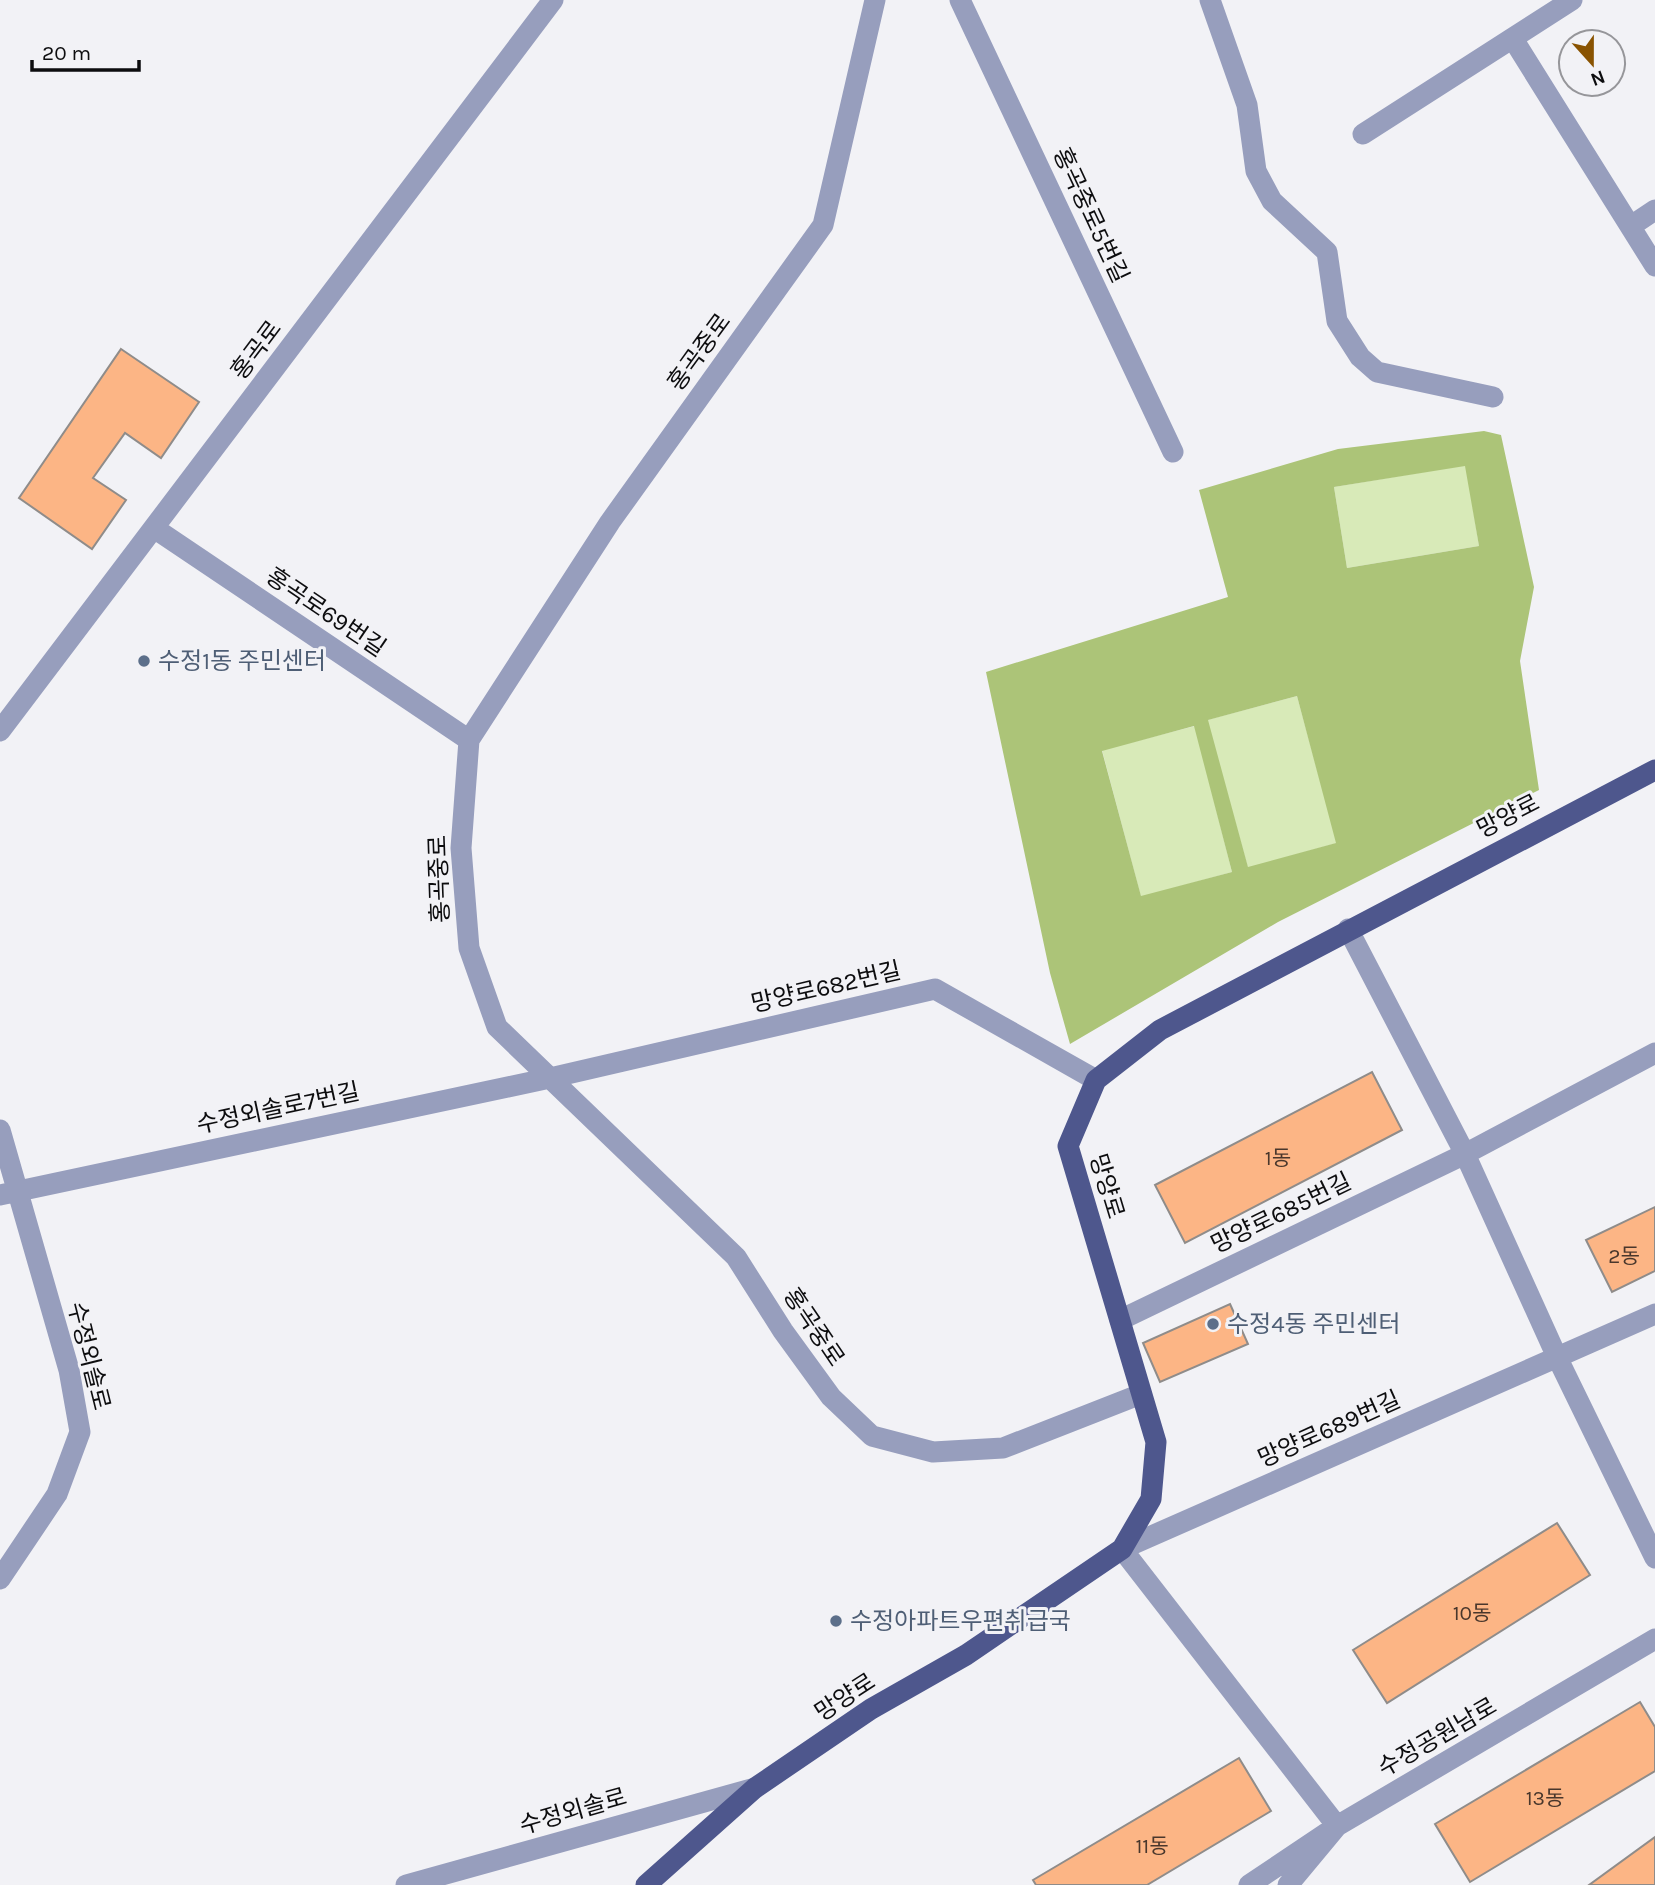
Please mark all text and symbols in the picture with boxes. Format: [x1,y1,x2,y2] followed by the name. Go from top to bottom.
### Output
[32,28,138,72] scale bar
[1557,28,1627,98] north arrow
[42,41,91,65] text: 20 m
[1587,65,1608,91] text: N
[1047,143,1135,287] street label: 홍곡중로5번길
[662,308,736,396] street label: 홍곡중로
[225,315,287,385] street label: 홍곡로
[261,562,391,662] street label: 홍곡로69번길
[158,647,326,675] place label: 수정1동 주민센터
[136,653,152,669] marker: 수정1동 주민센터
[1472,788,1544,844] street label: 망양로
[423,834,455,924] street label: 홍곡중로
[748,956,904,1018] street label: 망양로682번길
[194,1077,362,1139] street label: 수정외솔로7번길
[1265,1146,1291,1170] house number: 1동
[1084,1150,1130,1222] street label: 망양로
[1206,1167,1356,1259] street label: 망양로685번길
[1608,1244,1640,1268] house number: 2동
[778,1283,850,1371] street label: 홍곡중로
[62,1299,116,1413] street label: 수정외솔로
[1227,1310,1401,1338] place label: 수정4동 주민센터
[1205,1316,1221,1332] marker: 수정4동 주민센터
[1254,1385,1404,1473] street label: 망양로689번길
[1453,1601,1491,1625] house number: 10동
[850,1607,1071,1635] place label: 수정아파트우편취급국
[828,1613,844,1629] marker: 수정아파트우편취급국
[810,1667,880,1727] street label: 망양로
[1373,1692,1501,1782] street label: 수정공원남로
[516,1782,630,1840] street label: 수정외솔로
[1526,1786,1564,1810] house number: 13동
[1135,1834,1169,1858] house number: 11동

